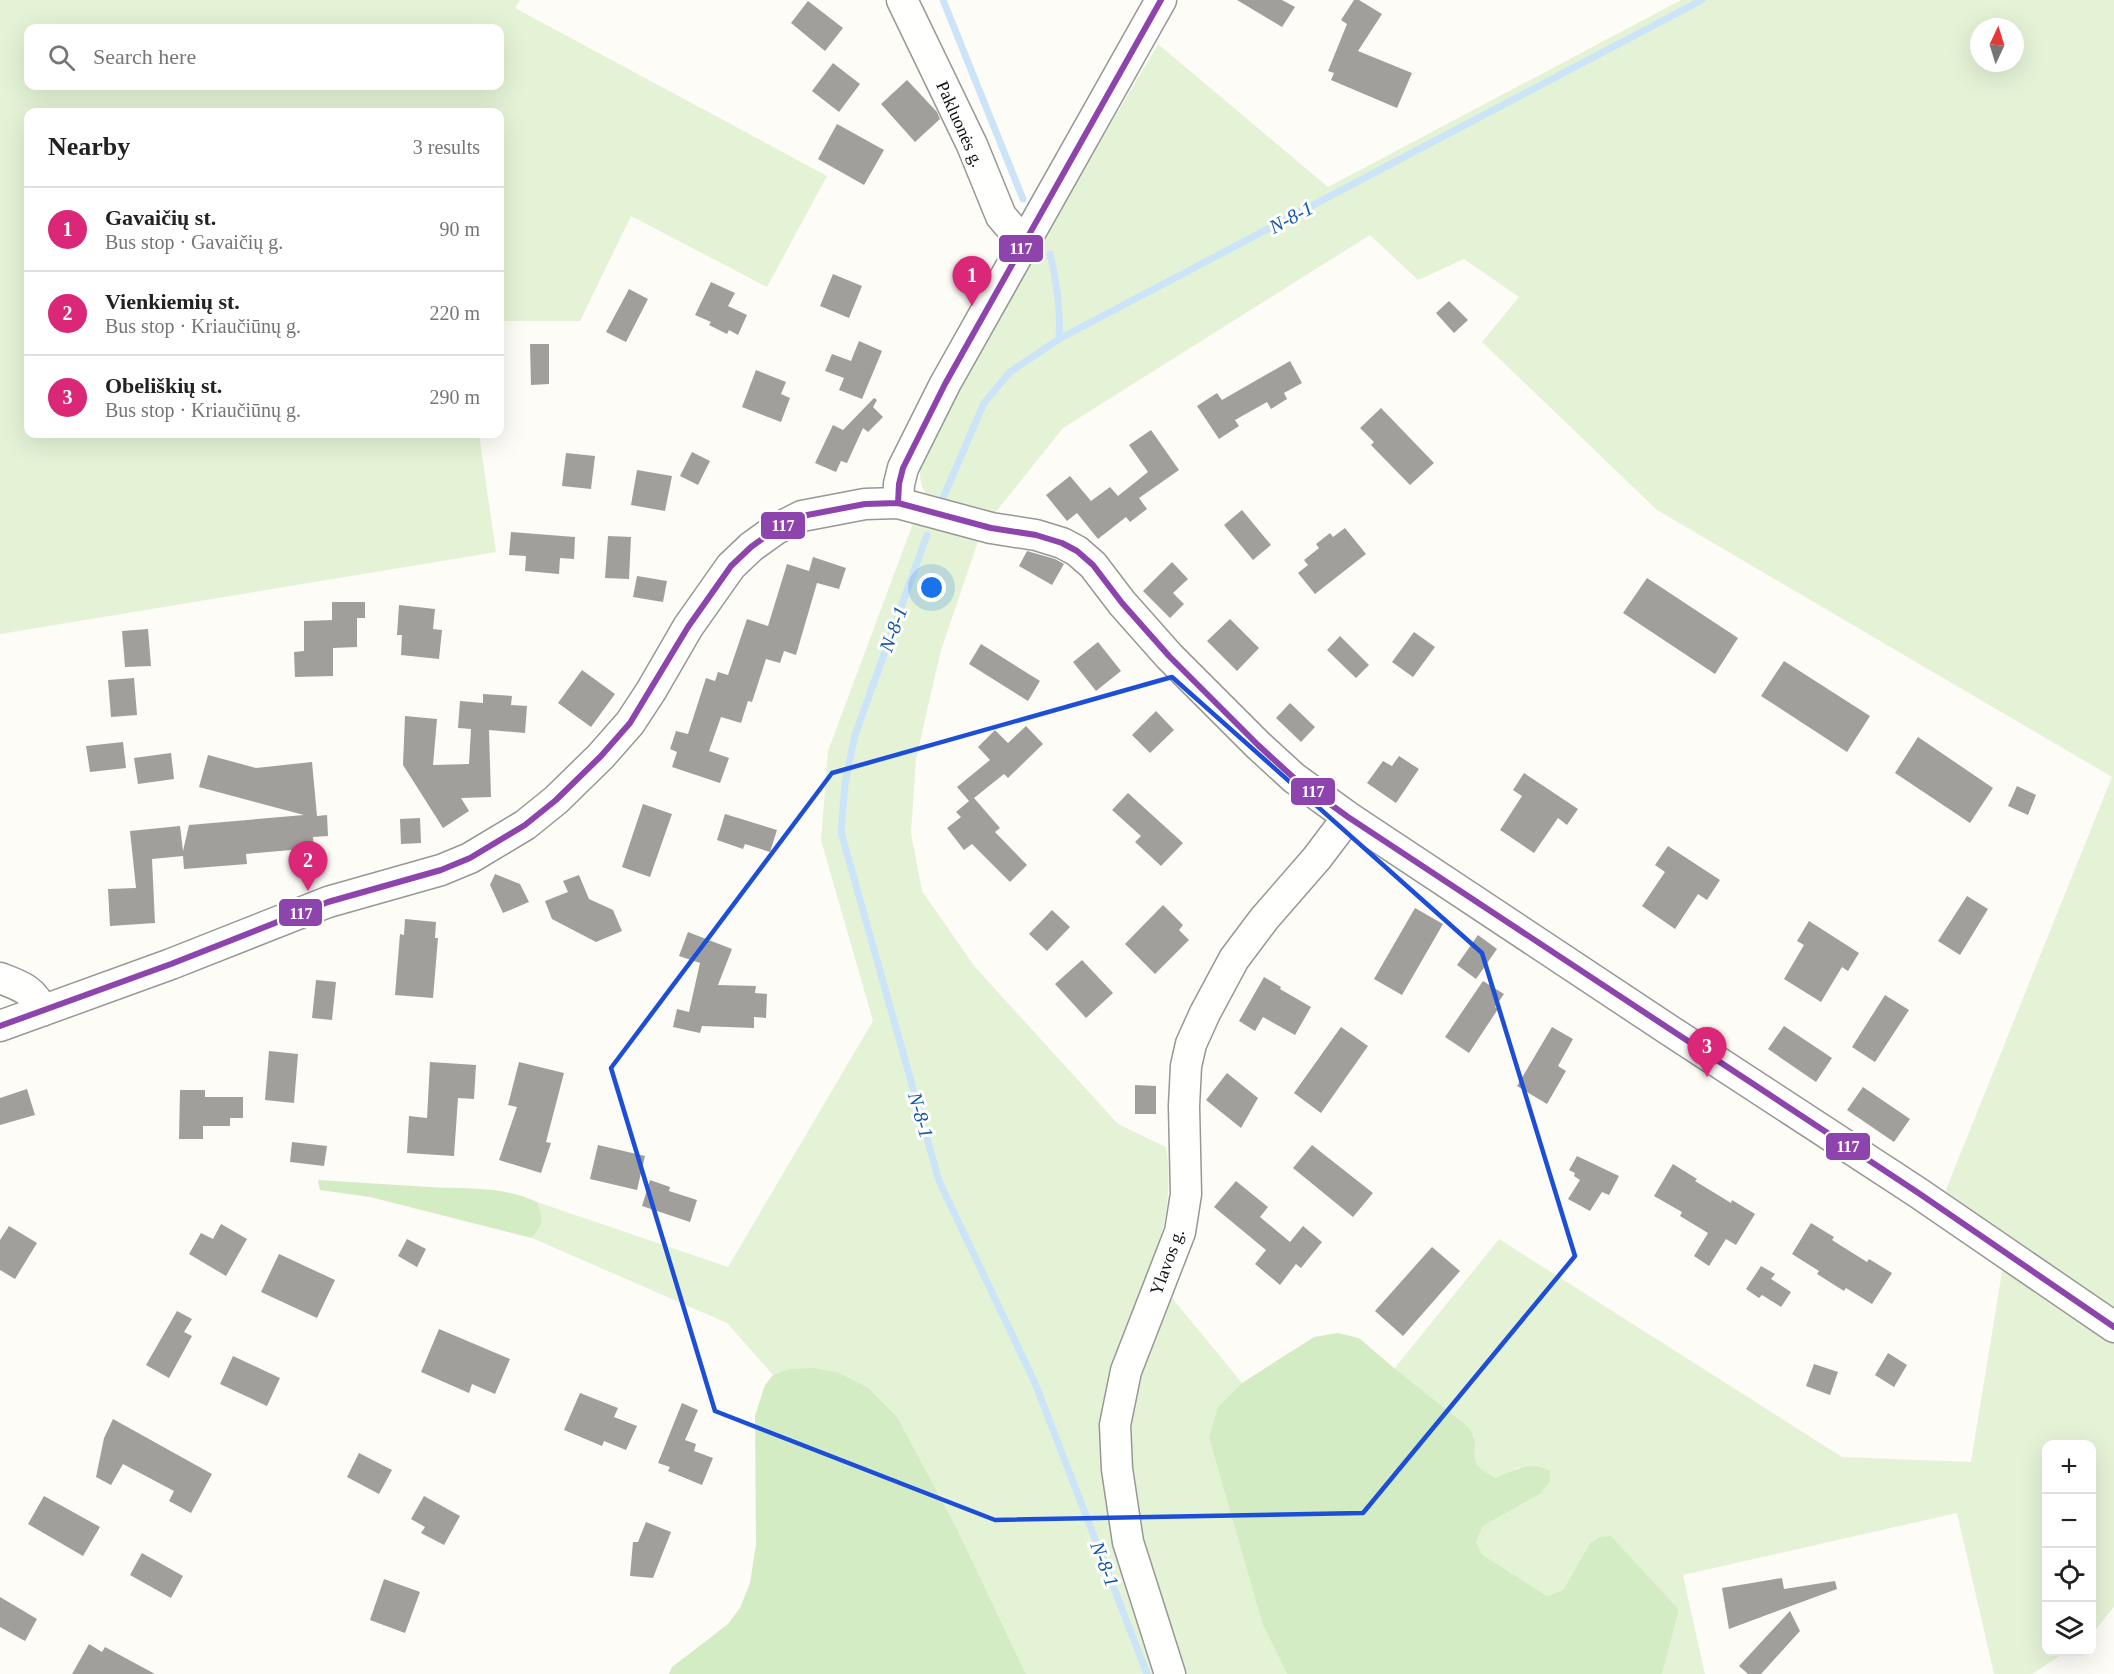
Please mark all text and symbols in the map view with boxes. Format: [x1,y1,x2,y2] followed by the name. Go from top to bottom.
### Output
[1970,18,2024,72] north arrow
[24,24,504,90] search box
[45,41,78,74] icon: search
[93,44,196,69] text: Search here
[932,78,988,170] street label: Pakluonės g.
[48,132,130,161] text: Nearby
[413,136,480,158] text: 3 results
[1264,196,1317,238] water label: N-8-1
[105,205,216,230] text: Gavaičių st.
[63,218,73,240] text: 1
[439,218,480,240] text: 90 m
[105,231,283,253] text: Bus stop · Gavaičių g.
[998,234,1044,263] line badge: 117
[1009,240,1033,257] text: 117
[952,256,992,306] pin: 1
[105,289,240,314] text: Vienkiemių st.
[63,302,73,324] text: 2
[429,302,480,324] text: 220 m
[105,315,301,337] text: Bus stop · Kriaučiūnų g.
[105,373,222,398] text: Obeliškių st.
[63,386,73,408] text: 3
[429,386,480,408] text: 290 m
[105,399,301,421] text: Bus stop · Kriaučiūnų g.
[760,511,806,540] line badge: 117
[771,517,795,534] text: 117
[917,573,946,602] your location
[874,603,911,656] water label: N-8-1
[1290,777,1336,806] line badge: 117
[1301,783,1325,800] text: 117
[288,842,328,891] pin: 2
[278,898,323,927] line badge: 117
[289,905,313,922] text: 117
[1688,1028,1726,1077] pin: 3
[904,1089,938,1140] water label: N-8-1
[1825,1132,1871,1161] line badge: 117
[1836,1138,1860,1155] text: 117
[1146,1226,1188,1298] street label: Ylavos g.
[2042,1440,2096,1656] map controls
[2042,1440,2096,1494] button: +
[2042,1494,2096,1548] button: −
[1086,1537,1124,1590] water label: N-8-1
[2042,1548,2096,1602] button: locate
[2042,1602,2096,1656] button: layers

